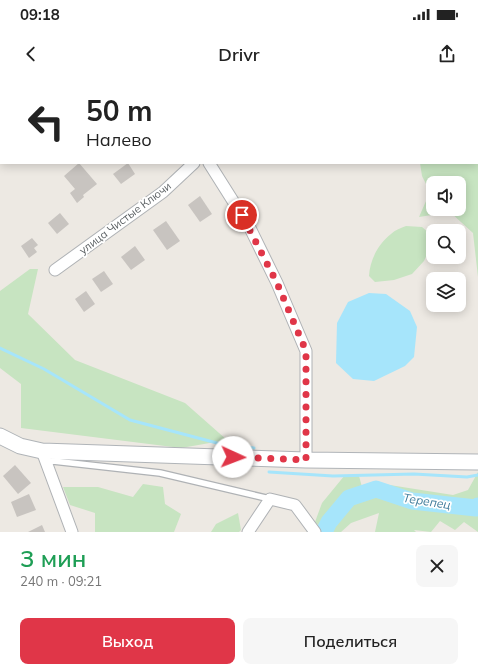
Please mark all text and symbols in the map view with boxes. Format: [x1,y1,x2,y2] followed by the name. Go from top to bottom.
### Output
[20,5,60,24] text: 09:18
[20,43,42,65] icon: back
[218,43,260,66] text: Drivr
[436,43,458,65] icon: share
[86,93,152,128] text: 50 m
[20,96,72,148] icon: left
[86,128,152,151] text: Налево
[426,176,466,312] map controls
[426,176,466,216] button: sound
[76,179,174,257] street label: улица Чистые Ключи
[225,198,259,232] pin
[231,204,253,226] icon: arrive
[426,224,466,264] button: search
[426,272,466,312] button: layers
[212,436,254,478] position arrow
[402,490,452,512] water label: Терепец
[20,543,86,573] text: 3 мин
[416,545,458,587] button: close
[20,573,102,589] text: 240 m · 09:21
[20,618,235,664] button: Выход
[243,618,458,664] button: Поделиться

